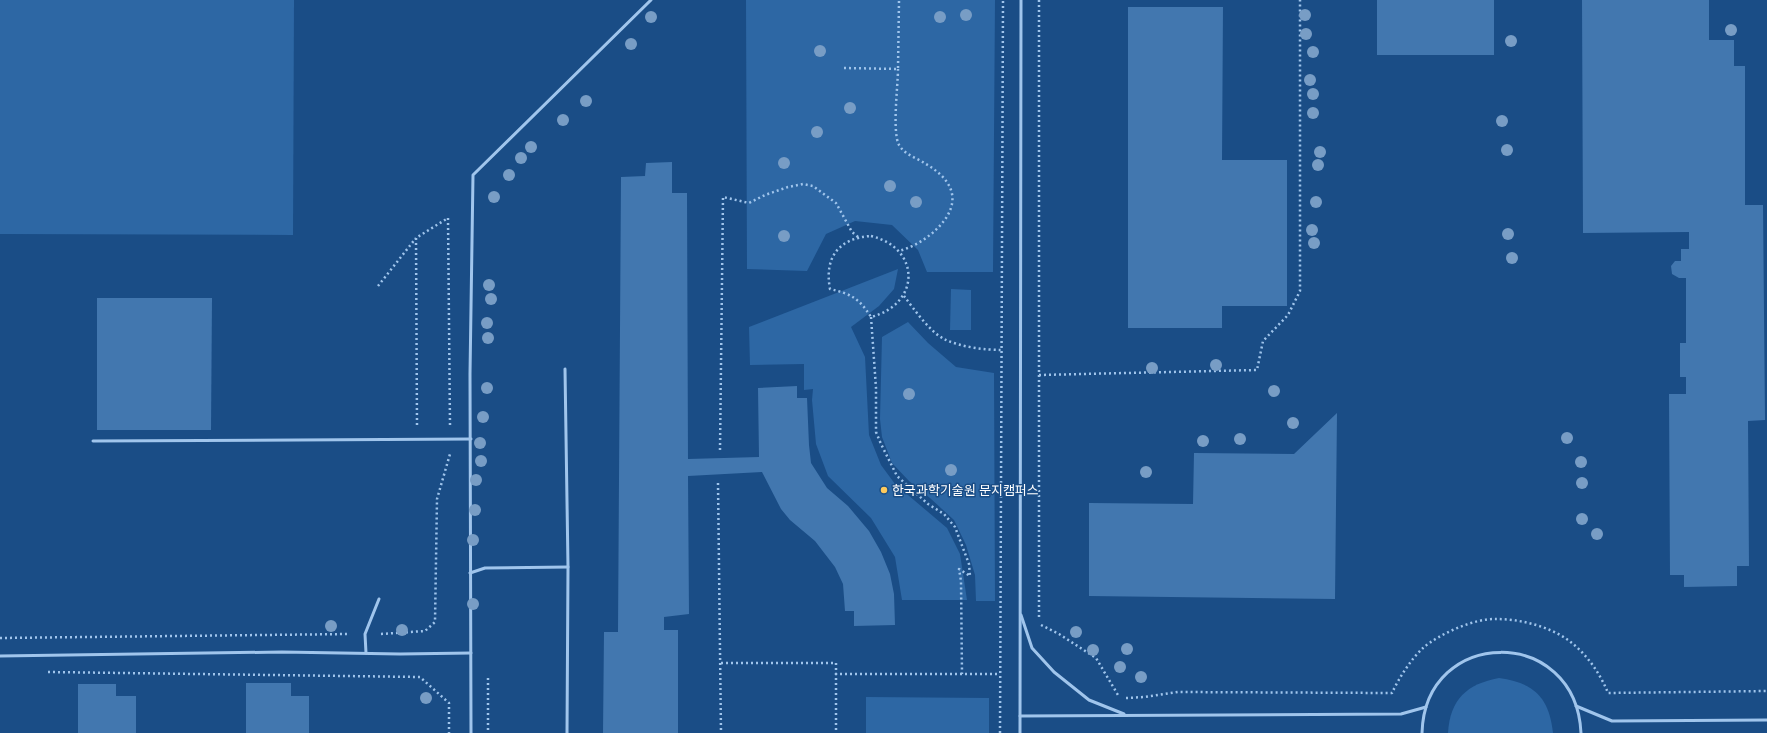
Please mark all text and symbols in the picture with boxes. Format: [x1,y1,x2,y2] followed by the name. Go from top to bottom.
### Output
[892,482,1039,498] place label: 한국과학기술원 문지캠퍼스
[879,485,889,495] marker: 한국과학기술원 문지캠퍼스

